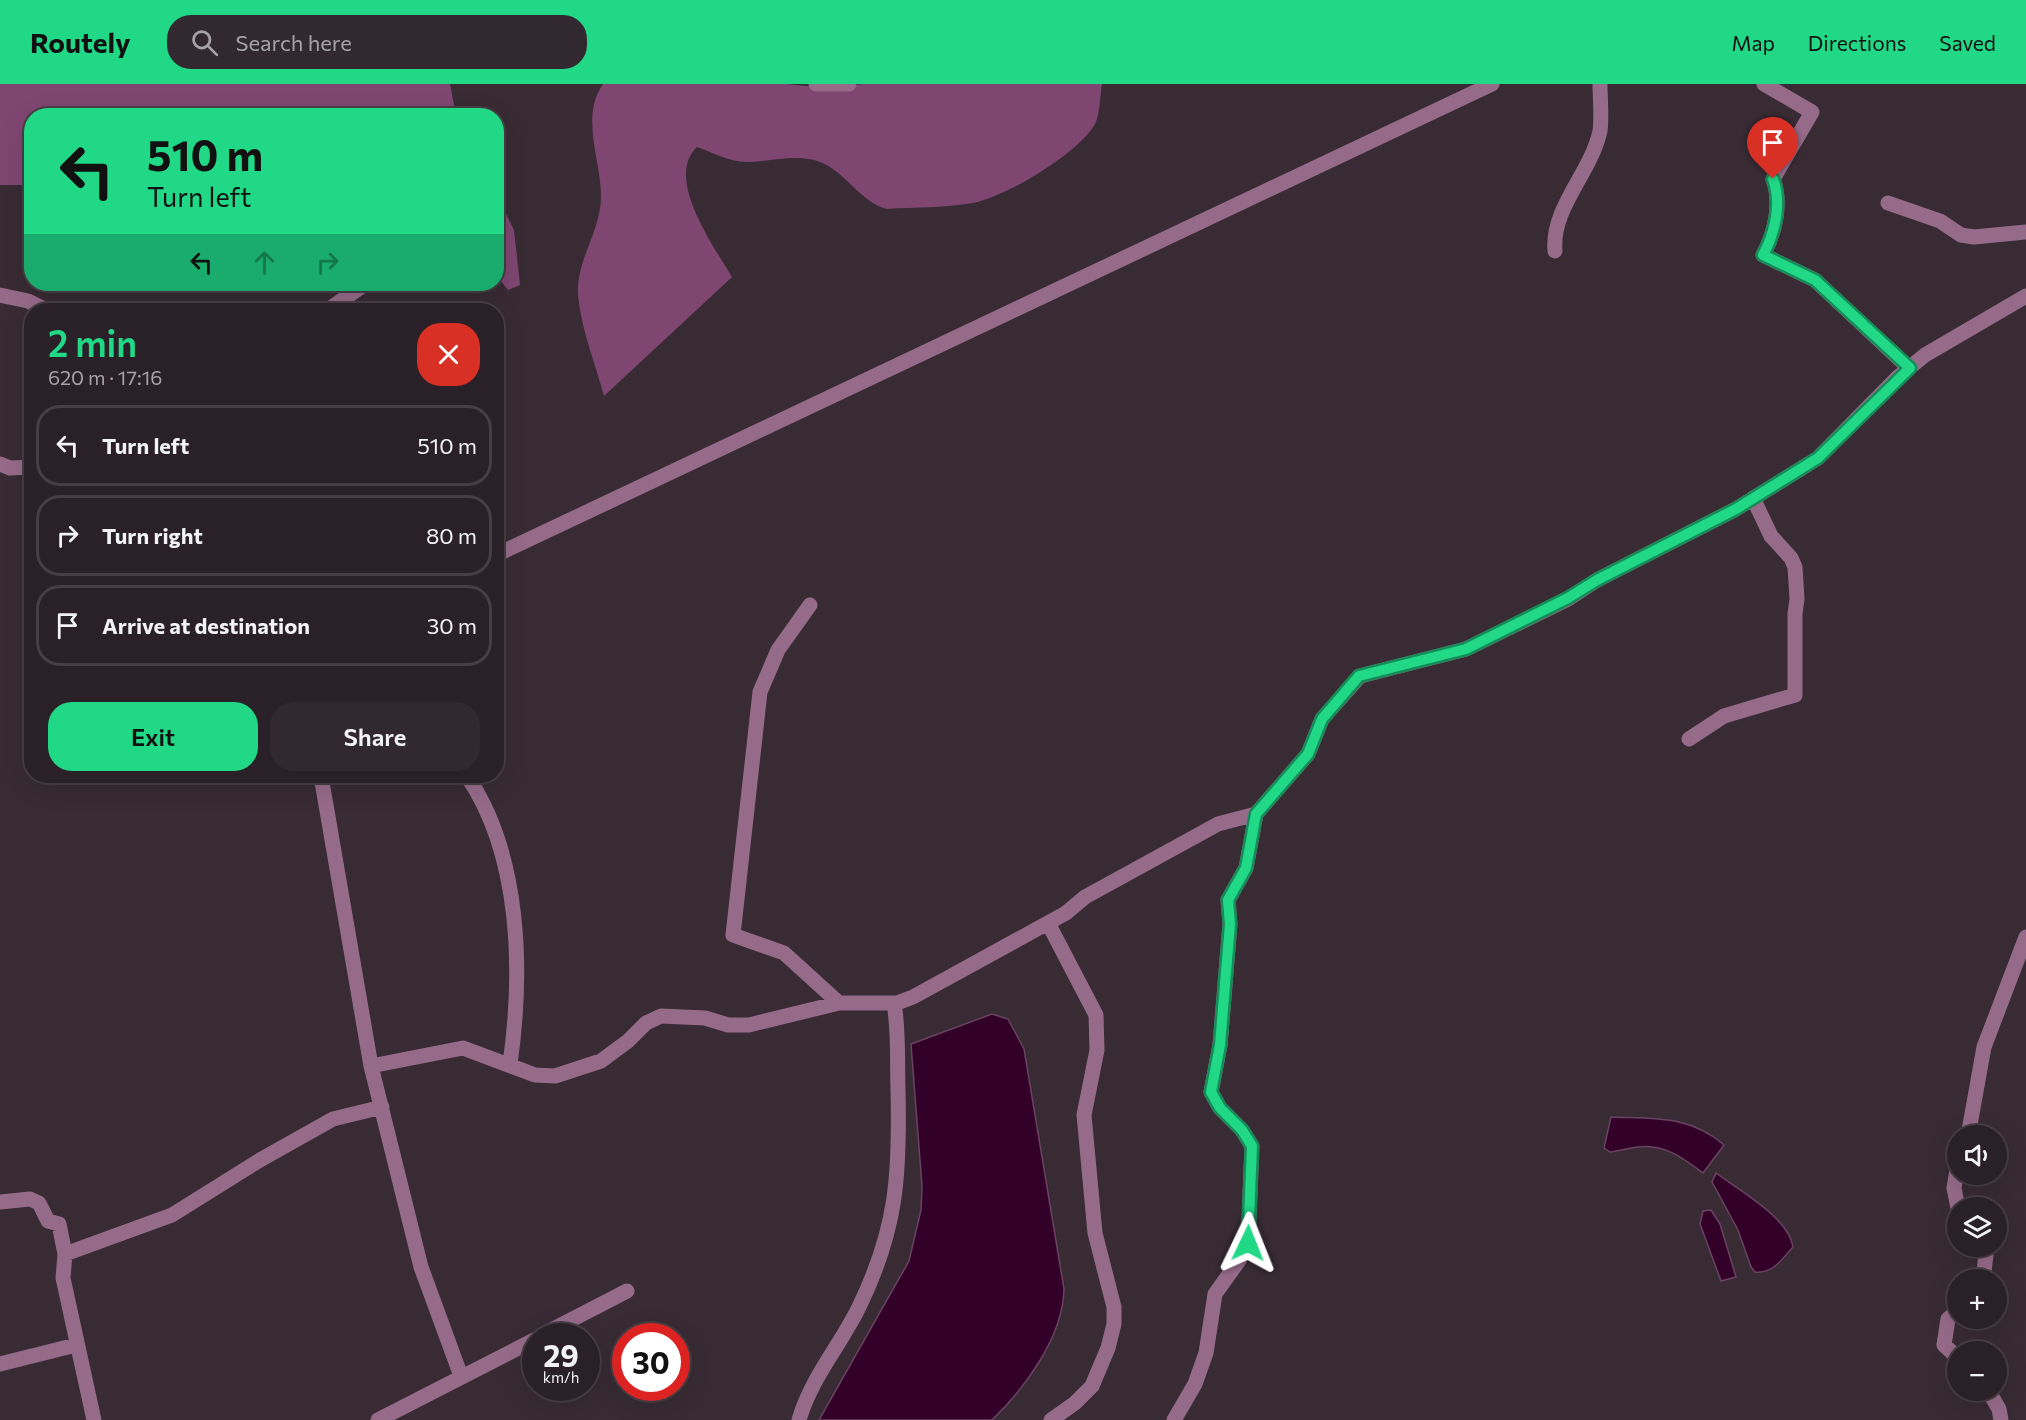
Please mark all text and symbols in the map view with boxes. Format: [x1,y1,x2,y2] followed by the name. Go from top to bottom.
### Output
[167,15,587,69] search box
[30,25,131,59] text: Routely
[188,26,221,59] icon: search
[236,29,352,56] text: Search here
[1732,30,1775,55] text: Map
[1808,30,1906,55] text: Directions
[1939,30,1996,55] text: Saved
[1747,117,1798,179] pin
[1756,126,1789,159] icon: arrive
[147,128,263,180] text: 510 m
[48,132,126,210] icon: left
[147,180,251,213] text: Turn left
[185,246,218,279] icon: left
[248,246,281,279] icon: ahead
[311,246,344,279] icon: right
[48,320,137,364] text: 2 min
[417,323,480,386] button: close
[48,365,162,389] text: 620 m · 17:16
[51,429,84,462] icon: left
[102,432,189,459] text: Turn left
[417,432,477,459] text: 510 m
[51,519,84,552] icon: right
[102,522,203,549] text: Turn right
[426,522,477,549] text: 80 m
[51,609,84,642] icon: arrive
[102,612,310,639] text: Arrive at destination
[427,612,477,639] text: 30 m
[48,702,258,771] button: Exit
[270,702,480,771] button: Share
[1947,1125,2007,1401] map controls
[1947,1125,2007,1185] button: sound
[1947,1197,2007,1257] button: layers
[1216,1211,1280,1275] position arrow
[1947,1269,2007,1329] button: +
[612,1323,690,1401] speed limit sign: 30
[543,1336,579,1373] text: 29
[1947,1341,2007,1401] button: −
[543,1368,579,1386] text: km/h

